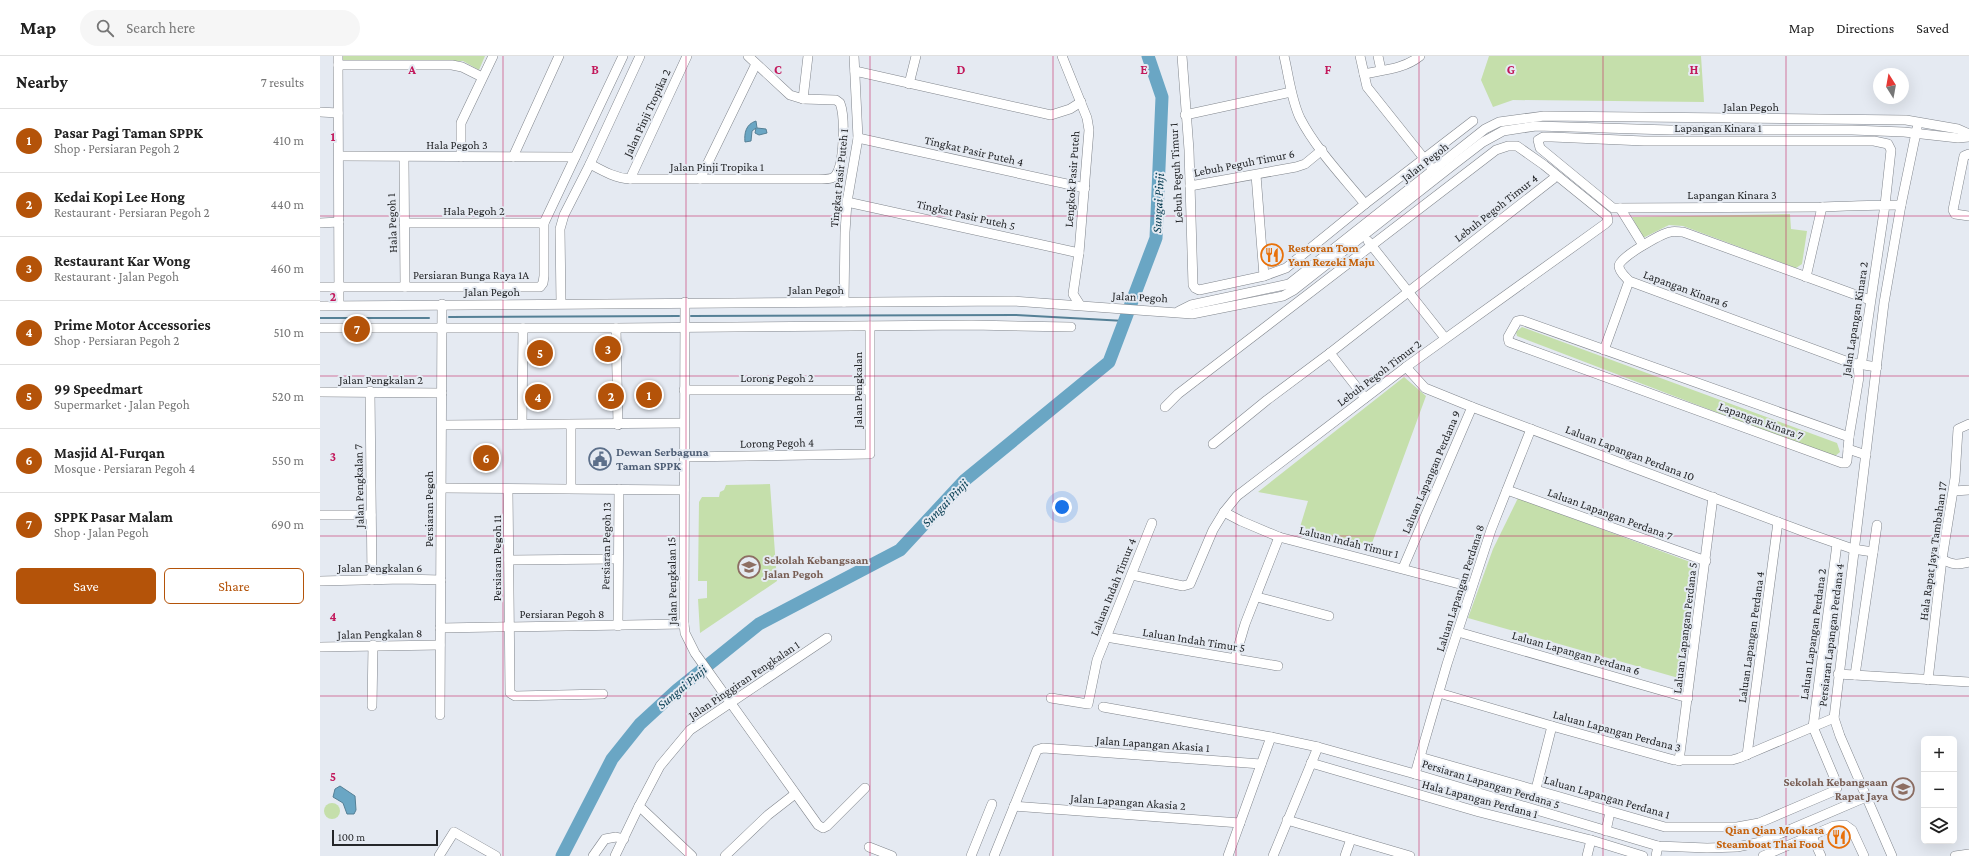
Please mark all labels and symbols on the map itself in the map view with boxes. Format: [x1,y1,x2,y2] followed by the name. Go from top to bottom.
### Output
[407,62,416,77] text: A
[591,62,599,77] text: B
[774,62,782,77] text: C
[957,62,966,77] text: D
[1140,62,1148,77] text: E
[1325,62,1332,77] text: F
[1507,62,1515,77] text: G
[1690,62,1699,77] text: H
[620,66,674,160] street label: Jalan Pinji Tropika 2
[1873,68,1909,104] north arrow
[1722,100,1779,114] street label: Jalan Pegoh
[1674,121,1762,135] street label: Lapangan Kinara 1
[1166,122,1186,224] street label: Lebuh Peguh Timur 1
[827,128,851,228] street label: Tingkat Pasir Puteh 1
[331,129,336,144] text: 1
[1062,130,1082,228] street label: Lengkok Pasir Puteh
[923,133,1025,169] street label: Tingkat Pasir Puteh 4
[426,138,488,152] street label: Hala Pegoh 3
[1398,139,1452,185] street label: Jalan Pegoh
[1192,146,1296,180] street label: Lebuh Peguh Timur 6
[669,160,764,174] street label: Jalan Pinji Tropika 1
[1451,171,1541,245] street label: Lebuh Pegoh Timur 4
[1149,172,1168,234] water label: Sungai Pinji
[1687,188,1777,202] street label: Lapangan Kinara 3
[384,193,400,253] street label: Hala Pegoh 1
[915,197,1017,233] street label: Tingkat Pasir Puteh 5
[443,204,505,218] street label: Hala Pegoh 2
[1288,241,1375,269] place label: Restoran Tom Yam Rezeki Maju
[1259,242,1285,268] restaurant icon: Restoran Tom Yam Rezeki Maju
[1839,260,1871,378] street label: Jalan Lapangan Kinara 2
[1641,267,1731,311] street label: Lapangan Kinara 6
[413,268,529,282] street label: Persiaran Bunga Raya 1A
[787,283,844,297] street label: Jalan Pegoh
[463,285,520,299] street label: Jalan Pegoh
[1111,288,1169,305] street label: Jalan Pegoh
[330,289,337,304] text: 2
[344,314,370,344] pin: 7
[595,334,621,364] pin: 3
[1334,337,1424,409] street label: Lebuh Pegoh Timur 2
[527,338,553,368] pin: 5
[851,351,865,429] street label: Jalan Pengkalan
[740,371,814,385] street label: Lorong Pegoh 2
[338,373,423,387] street label: Jalan Pengkalan 2
[636,380,662,410] pin: 1
[598,381,624,411] pin: 2
[525,382,551,412] pin: 4
[1717,399,1806,443] street label: Lapangan Kinara 7
[1399,408,1463,536] street label: Laluan Lapangan Perdana 9
[1563,422,1697,484] street label: Laluan Lapangan Perdana 10
[740,435,814,451] street label: Lorong Pegoh 4
[351,443,367,529] street label: Jalan Pengkalan 7
[473,443,499,473] pin: 6
[616,445,709,473] place label: Dewan Serbaguna Taman SPPK
[587,446,613,472] public building icon: Dewan Serbaguna Taman SPPK
[330,449,336,464] text: 3
[422,470,436,547] street label: Persiaran Pegoh
[919,476,972,531] water label: Sungai Pinji
[1916,480,1950,621] street label: Hala Rapat Jaya Tambahan 17
[1546,485,1675,543] street label: Laluan Lapangan Perdana 7
[1052,497,1072,517] your location
[598,502,614,590] street label: Persiaran Pegoh 13
[490,515,504,601] street label: Persiaran Pegoh 11
[1298,523,1400,561] street label: Laluan Indah Timur 1
[1433,523,1487,653] street label: Laluan Lapangan Perdana 8
[1087,536,1139,638] street label: Laluan Indah Timur 4
[664,537,680,626] street label: Jalan Pengkalan 15
[762,553,869,581] place label: Sekolah Kebangsaan Jalan Pegoh
[736,554,762,580] school or university icon: Sekolah Kebangsaan Jalan Pegoh
[337,561,422,575] street label: Jalan Pengkalan 6
[1670,562,1700,694] street label: Laluan Lapangan Perdana 5
[1815,563,1847,707] street label: Persiaran Lapangan Perdana 4
[1797,567,1829,700] street label: Laluan Lapangan Perdana 2
[1735,570,1767,704] street label: Laluan Lapangan Perdana 4
[520,607,604,621] street label: Persiaran Pegoh 8
[329,609,337,624] text: 4
[1142,625,1246,655] street label: Laluan Indah Timur 5
[336,626,423,642] street label: Jalan Pengkalan 8
[1510,628,1642,678] street label: Laluan Lapangan Perdana 6
[685,638,802,723] street label: Jalan Pinggiran Pengkalan 1
[654,662,711,713] water label: Sungai Pinji
[1551,707,1683,755] street label: Laluan Lapangan Perdana 3
[1095,733,1210,755] street label: Jalan Lapangan Akasia 1
[1420,756,1562,812] street label: Persiaran Lapangan Perdana 5
[330,769,336,784] text: 5
[1542,772,1672,822] street label: Laluan Lapangan Perdana 1
[1784,775,1888,803] place label: Sekolah Kebangsaan Rapat Jaya
[1890,776,1916,802] school or university icon: Sekolah Kebangsaan Rapat Jaya
[1421,777,1539,821] street label: Hala Lapangan Perdana 1
[1069,791,1187,813] street label: Jalan Lapangan Akasia 2
[1716,823,1824,851] place label: Qian Qian Mookata Steamboat Thai Food
[1826,824,1852,850] restaurant icon: Qian Qian Mookata Steamboat Thai Food
[332,828,438,847] scale bar

